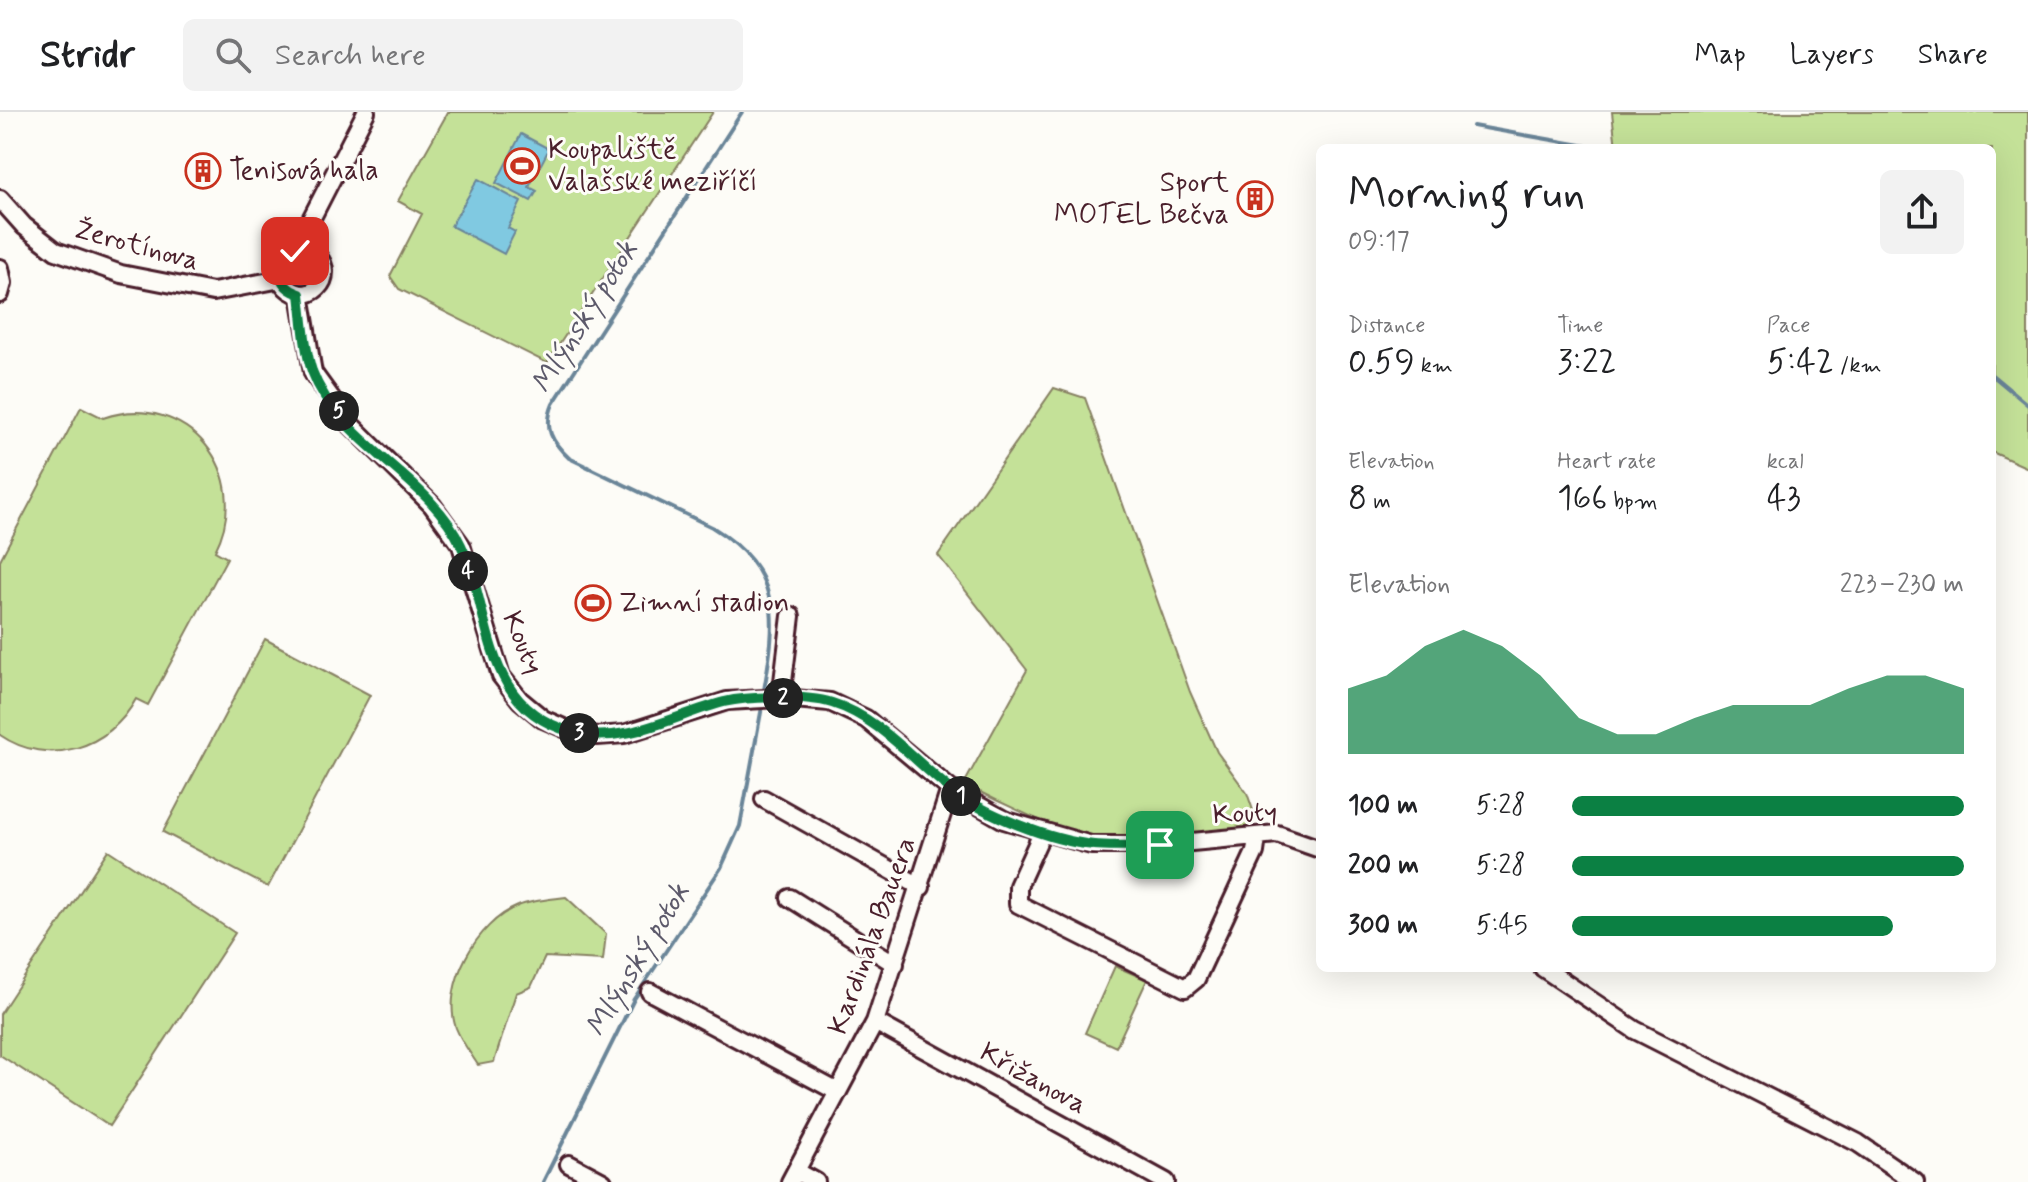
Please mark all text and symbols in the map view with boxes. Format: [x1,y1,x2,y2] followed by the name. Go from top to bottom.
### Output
[183,19,743,91] search box
[40,31,135,80] text: Stridr
[211,33,255,77] icon: search
[275,36,426,75] text: Search here
[1695,37,1746,74] text: Map
[1790,37,1874,74] text: Layers
[1918,37,1988,74] text: Share
[548,132,757,201] place label: Koupaliště Valašské meziříčí
[503,147,541,185] sports icon: Koupaliště Valašské meziříčí
[184,152,222,190] building icon: Tenisová hala
[229,153,379,190] place label: Tenisová hala
[1054,165,1230,234] place label: Sport MOTEL Bečva
[1348,166,1585,224] text: Morning run
[1880,170,1964,254] button: share
[1236,180,1274,218] building icon: Sport MOTEL Bečva
[71,212,203,280] street label: Žerotínova
[261,217,329,285] pin
[1348,225,1410,259] text: 09:17
[273,229,317,273] icon: check
[523,233,647,401] water label: Mlýnský potok
[1348,312,1425,340] text: Distance
[1557,312,1603,340] text: Time
[1767,312,1810,340] text: Pace
[1348,340,1415,385] text: 0.59
[1557,340,1616,385] text: 3:22
[1767,340,1834,385] text: 5:42
[1415,352,1453,380] text: km
[1834,352,1882,380] text: /km
[319,391,359,431] pin: 5
[332,397,346,425] text: 5
[1348,448,1435,476] text: Elevation
[1557,448,1656,476] text: Heart rate
[1767,448,1804,476] text: kcal
[1348,476,1367,521] text: 8
[1557,476,1607,521] text: 166
[1767,476,1801,521] text: 43
[1367,488,1391,516] text: m
[1607,488,1658,516] text: bpm
[448,551,488,591] pin: 4
[462,557,474,585] text: 4
[1348,568,1450,602] text: Elevation
[1840,568,1964,602] text: 223–230 m
[574,584,612,622] sports icon: Zimní stadion
[619,585,789,622] place label: Zimní stadion
[492,606,552,680] street label: Kouty
[763,678,803,718] pin: 2
[778,684,788,712] text: 2
[559,713,599,753] pin: 3
[574,719,584,747] text: 3
[941,776,981,816] pin: 1
[956,782,966,810] text: 1
[1348,789,1418,823] text: 100 m
[1476,789,1526,823] text: 5:28
[1212,794,1278,834] street label: Kouty
[1126,811,1194,879] pin
[1138,823,1182,867] icon: arrive
[820,832,926,1040] street label: Kardinála Bauera
[1348,849,1419,883] text: 200 m
[1476,849,1526,883] text: 5:28
[577,876,699,1044] water label: Mlýnský potok
[1348,909,1418,943] text: 300 m
[1476,909,1528,943] text: 5:45
[973,1034,1093,1124] street label: Křižanova

